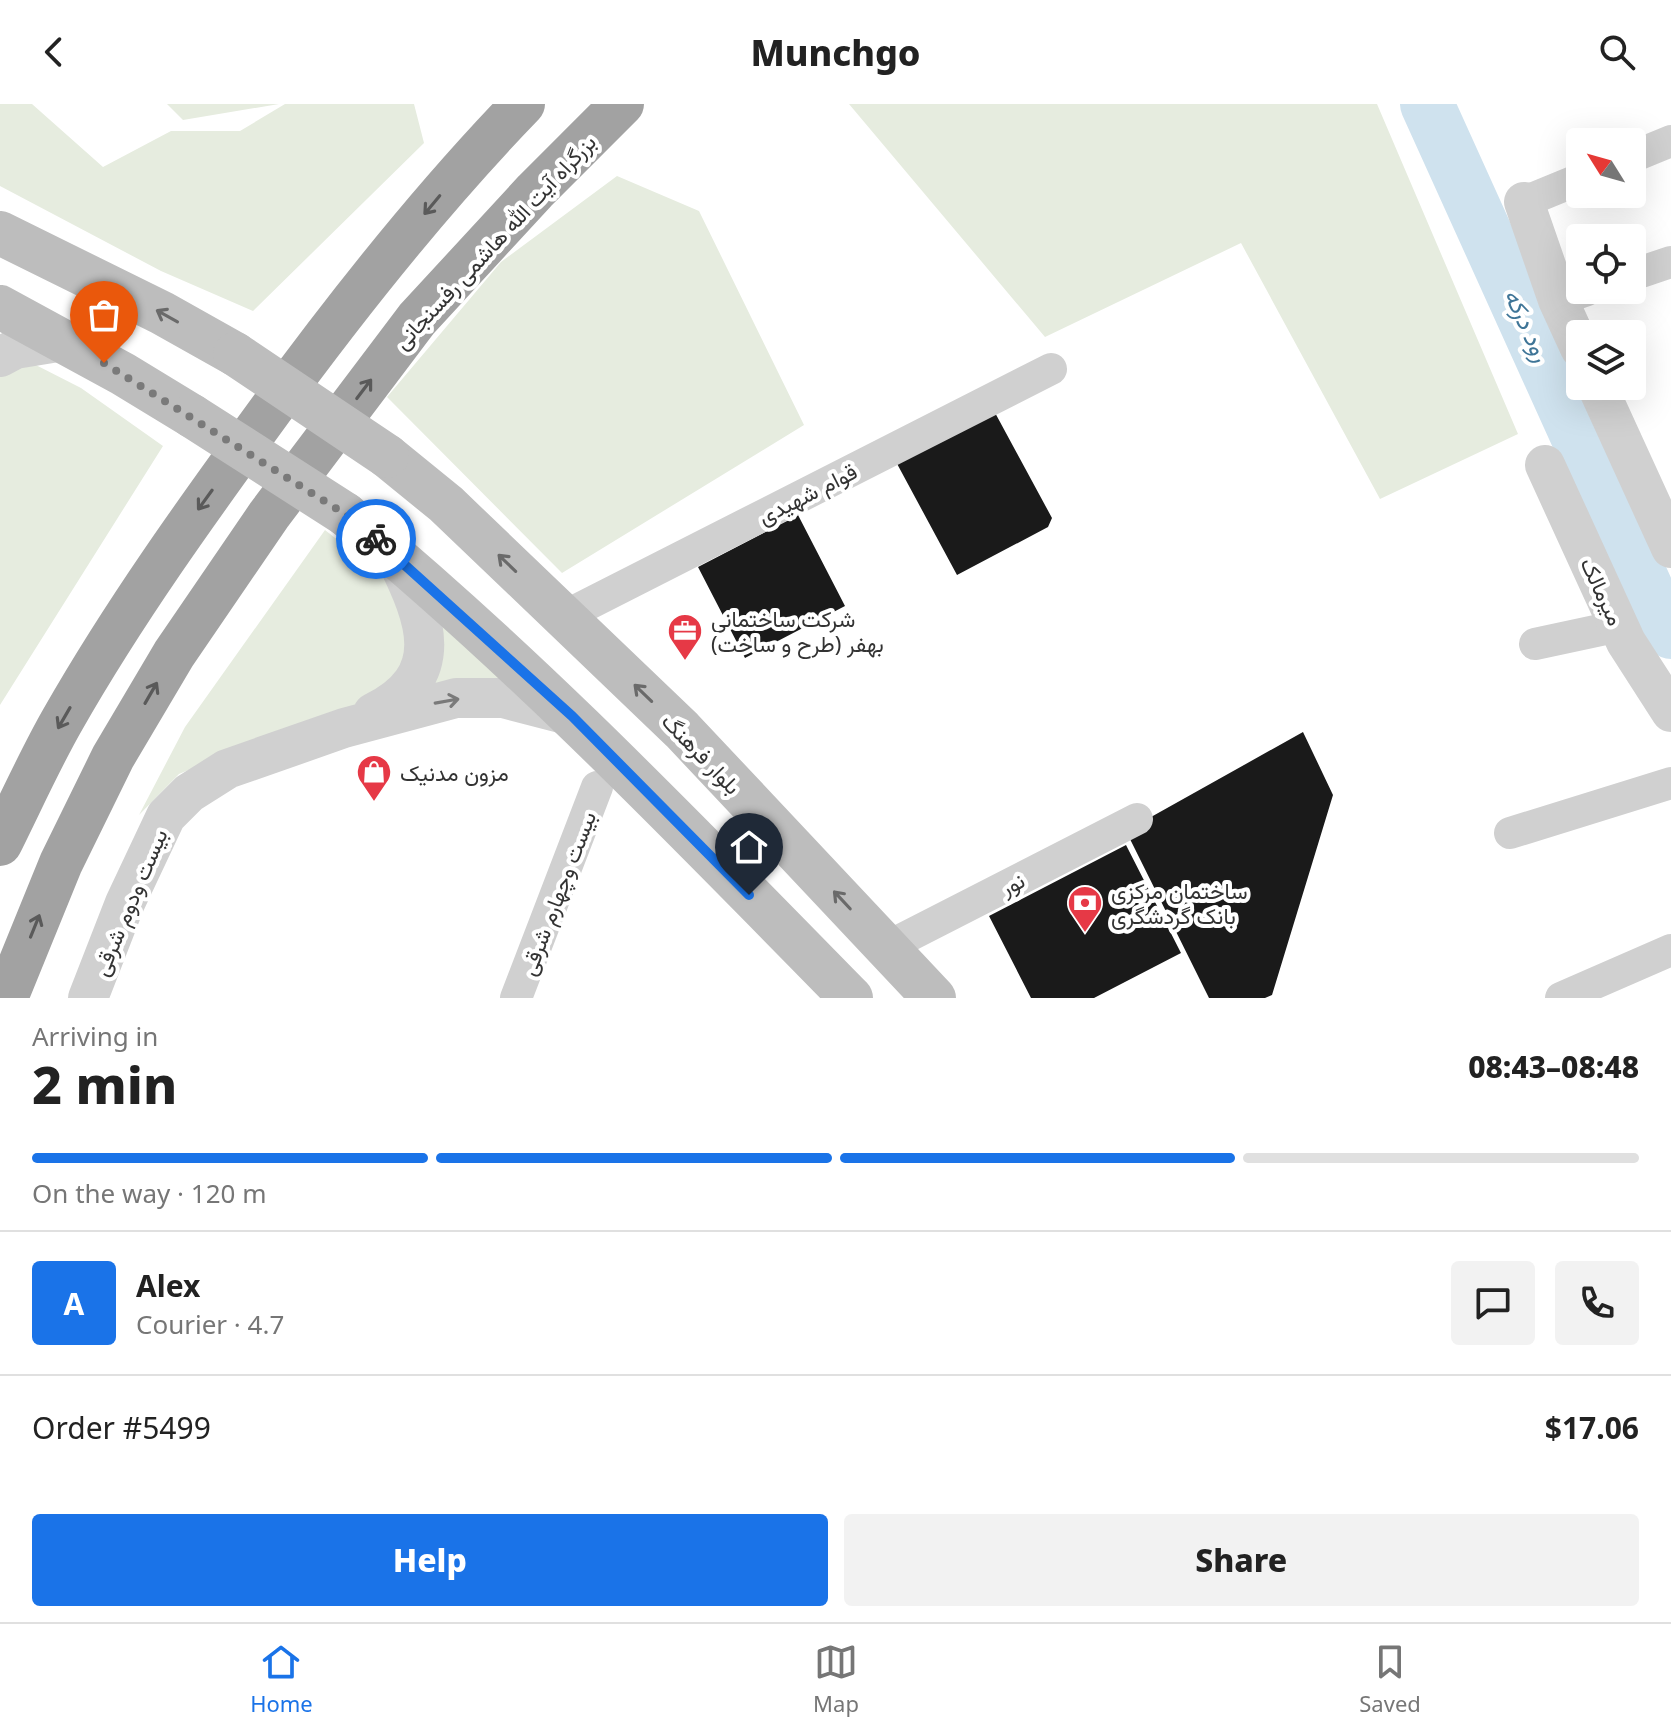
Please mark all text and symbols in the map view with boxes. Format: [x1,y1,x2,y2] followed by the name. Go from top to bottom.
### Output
[750,28,921,77] text: Munchgo
[32,30,76,74] icon: back
[1595,30,1639,74] icon: search
[386,127,602,355] street label: بزرگراه آیت الله هاشمی رفسنجانی
[1566,128,1646,208] north arrow
[1566,128,1646,400] map controls
[423,195,441,215] one-way arrow
[1566,224,1646,304] button: locate
[70,281,138,363] pin
[1497,283,1559,367] water label: رود درکه
[82,293,126,337] icon: bag
[156,308,180,323] one-way arrow
[1566,320,1646,400] button: layers
[356,379,373,400] one-way arrow
[752,455,862,532] street label: قوام شهیدی
[197,488,213,510] one-way arrow
[336,499,416,579] courier
[354,517,398,561] icon: bike
[1574,552,1632,630] street label: میرمالک
[497,554,517,573] one-way arrow
[711,603,884,659] place label: شرکت ساختمانی بهفر (طرح و ساخت)
[666,612,704,662] office icon: شرکت ساختمانی بهفر (طرح و ساخت)
[143,682,159,705] one-way arrow
[633,684,653,703] one-way arrow
[433,692,459,707] one-way arrow
[56,706,72,729] one-way arrow
[656,706,748,800] street label: بلوار فرهنگ
[355,753,393,803] shop icon: مزون مدنیک
[400,757,509,787] place label: مزون مدنیک
[512,807,603,980] street label: بیست وچهارم شرقی
[715,813,783,895] pin
[85,824,174,980] street label: بیست ودوم شرقی
[727,825,771,869] icon: home
[994,864,1029,902] street label: نور
[1111,875,1248,930] place label: ساختمان مرکزی بانک گردشگری
[1066,884,1104,934] bank icon: ساختمان مرکزی بانک گردشگری
[834,891,852,911] one-way arrow
[29,914,44,939] one-way arrow
[32,1018,158,1054] text: Arriving in
[1468,1046,1639,1087] text: 08:43–08:48
[32,1048,177,1119] text: 2 min
[32,1175,266,1211] text: On the way · 120 m
[1451,1261,1535,1345] button: chat
[1555,1261,1639,1345] button: phone
[136,1265,200,1306] text: Alex
[64,1283,84,1324] text: A
[136,1306,284,1342] text: Courier · 4.7
[32,1407,211,1448] text: Order #5499
[1545,1407,1639,1448] text: $17.06
[32,1514,828,1606] button: Help
[844,1514,1639,1606] button: Share
[250,1640,313,1718] tab: Home
[813,1640,859,1718] tab: Map
[1359,1640,1421,1718] tab: Saved

